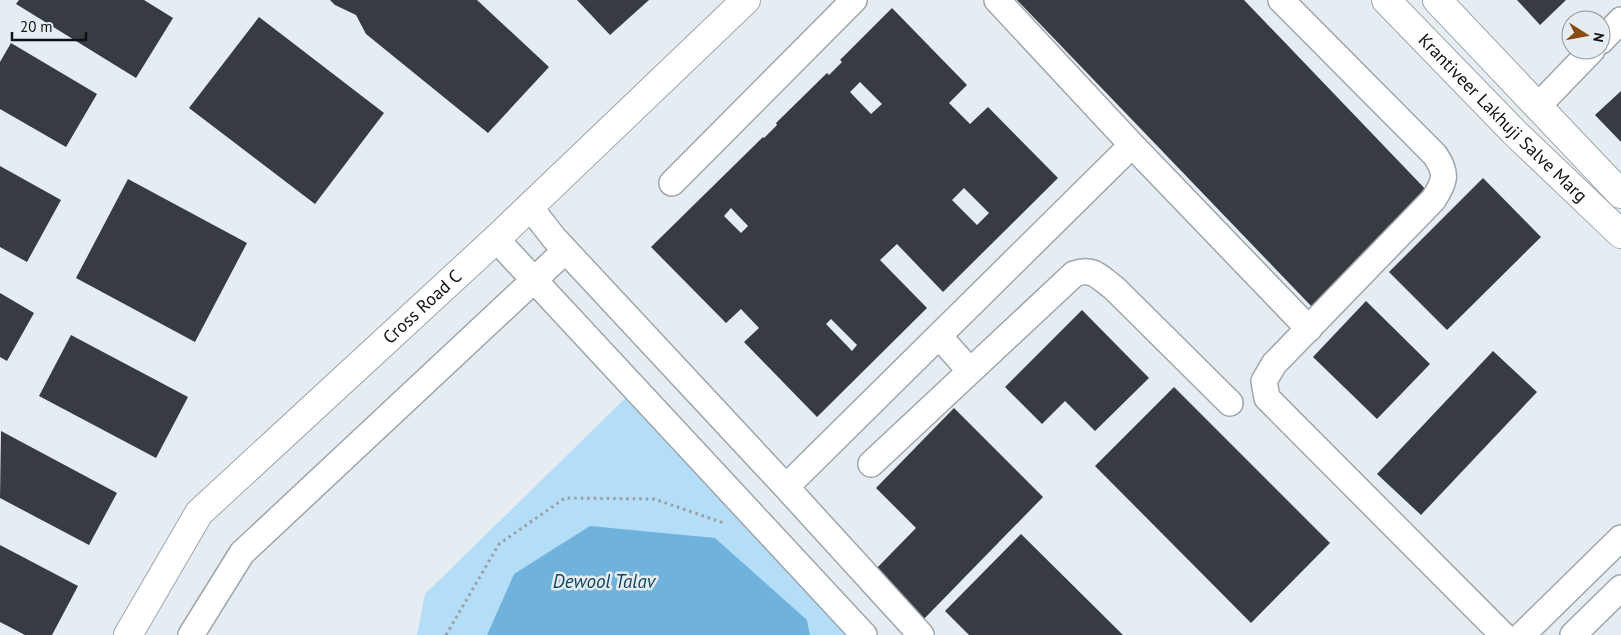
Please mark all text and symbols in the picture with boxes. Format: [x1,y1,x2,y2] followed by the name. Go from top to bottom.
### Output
[12,10,86,42] scale bar
[1561,10,1611,60] north arrow
[20,17,53,36] text: 20 m
[1414,28,1592,207] street label: Krantiveer Lakhuji Salve Marg
[1589,31,1608,44] text: N
[378,265,466,349] street label: Cross Road C
[553,569,657,593] water label: Dewool Talav

